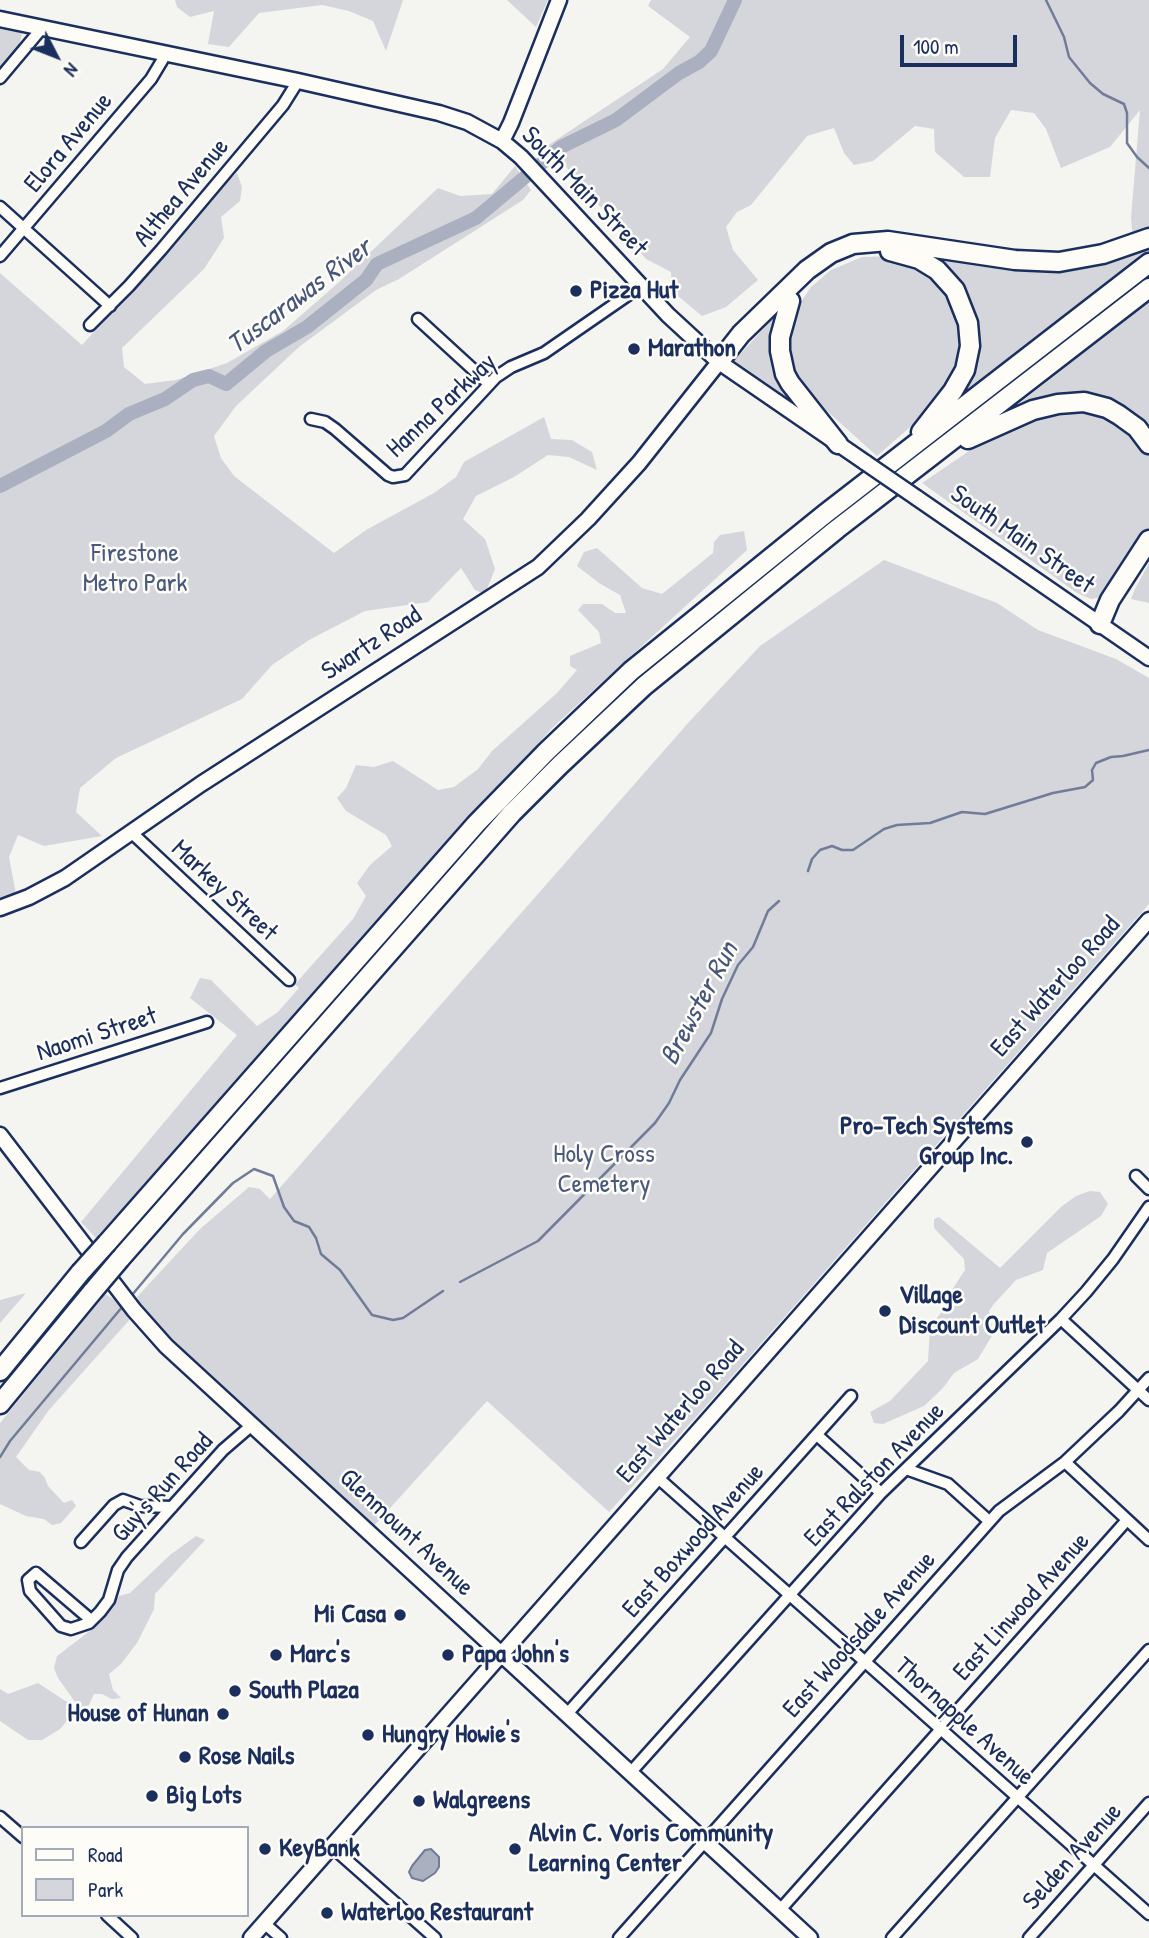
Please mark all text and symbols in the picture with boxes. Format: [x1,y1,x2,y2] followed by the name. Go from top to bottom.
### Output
[21,21,91,91] north arrow
[904,21,1021,65] scale bar
[913,32,959,61] text: 100 m
[59,58,85,83] text: N
[18,87,120,199] street label: Elora Avenue
[514,121,654,263] street label: South Main Street
[128,132,236,254] street label: Althea Avenue
[221,232,379,362] water label: Tuscarawas River
[590,275,678,307] place label: Pizza Hut
[568,283,584,299] marker: Pizza Hut
[648,333,736,365] place label: Marathon
[626,341,642,357] marker: Marathon
[381,347,503,465] street label: Hanna Parkway
[944,479,1100,601] street label: South Main Street
[83,538,187,600] park label: Firestone Metro Park
[316,600,428,688] street label: Swartz Road
[164,834,284,948] street label: Markey Street
[985,910,1127,1064] street label: East Waterloo Road
[654,937,746,1071] water label: Brewster Run
[33,1001,161,1069] street label: Naomi Street
[840,1111,1013,1172] place label: Pro-Tech Systems Group Inc.
[1019,1134,1035,1150] marker: Pro-Tech Systems Group Inc.
[553,1139,655,1200] park label: Holy Cross Cemetery
[899,1280,1045,1342] place label: Village Discount Outlet
[877,1303,893,1319] marker: Village Discount Outlet
[611,1334,751,1490] street label: East Waterloo Road
[798,1396,952,1554] street label: East Ralston Avenue
[106,1427,220,1549] street label: Guy's Run Road
[617,1457,771,1625] street label: East Boxwood Avenue
[332,1463,480,1603] street label: Glenmount Avenue
[947,1526,1097,1688] street label: East Linwood Avenue
[777,1545,943,1725] street label: East Woodsdale Avenue
[314,1599,386,1631] place label: Mi Casa
[392,1607,408,1623] marker: Mi Casa
[290,1639,350,1671] place label: Marc's
[462,1639,569,1671] place label: Papa John's
[268,1647,284,1663] marker: Marc's
[440,1647,456,1663] marker: Papa John's
[888,1651,1040,1793] street label: Thornapple Avenue
[249,1675,359,1707] place label: South Plaza
[227,1683,243,1699] marker: South Plaza
[68,1698,209,1730] place label: House of Hunan
[215,1706,231,1722] marker: House of Hunan
[382,1719,520,1751] place label: Hungry Howie's
[360,1727,376,1743] marker: Hungry Howie's
[199,1741,294,1773] place label: Rose Nails
[177,1749,193,1765] marker: Rose Nails
[166,1780,242,1812] place label: Big Lots
[433,1785,530,1817] place label: Walgreens
[144,1788,160,1804] marker: Big Lots
[411,1793,427,1809] marker: Walgreens
[1017,1797,1129,1917] street label: Selden Avenue
[529,1818,773,1880] place label: Alvin C. Voris Community Learning Center
[21,1826,248,1917] legend
[279,1833,360,1865] place label: KeyBank
[88,1840,122,1869] text: Road
[257,1841,273,1857] marker: KeyBank
[507,1841,523,1857] marker: Alvin C. Voris Community Learning Center
[88,1875,123,1904] text: Park
[341,1897,533,1929] place label: Waterloo Restaurant
[319,1905,335,1921] marker: Waterloo Restaurant

